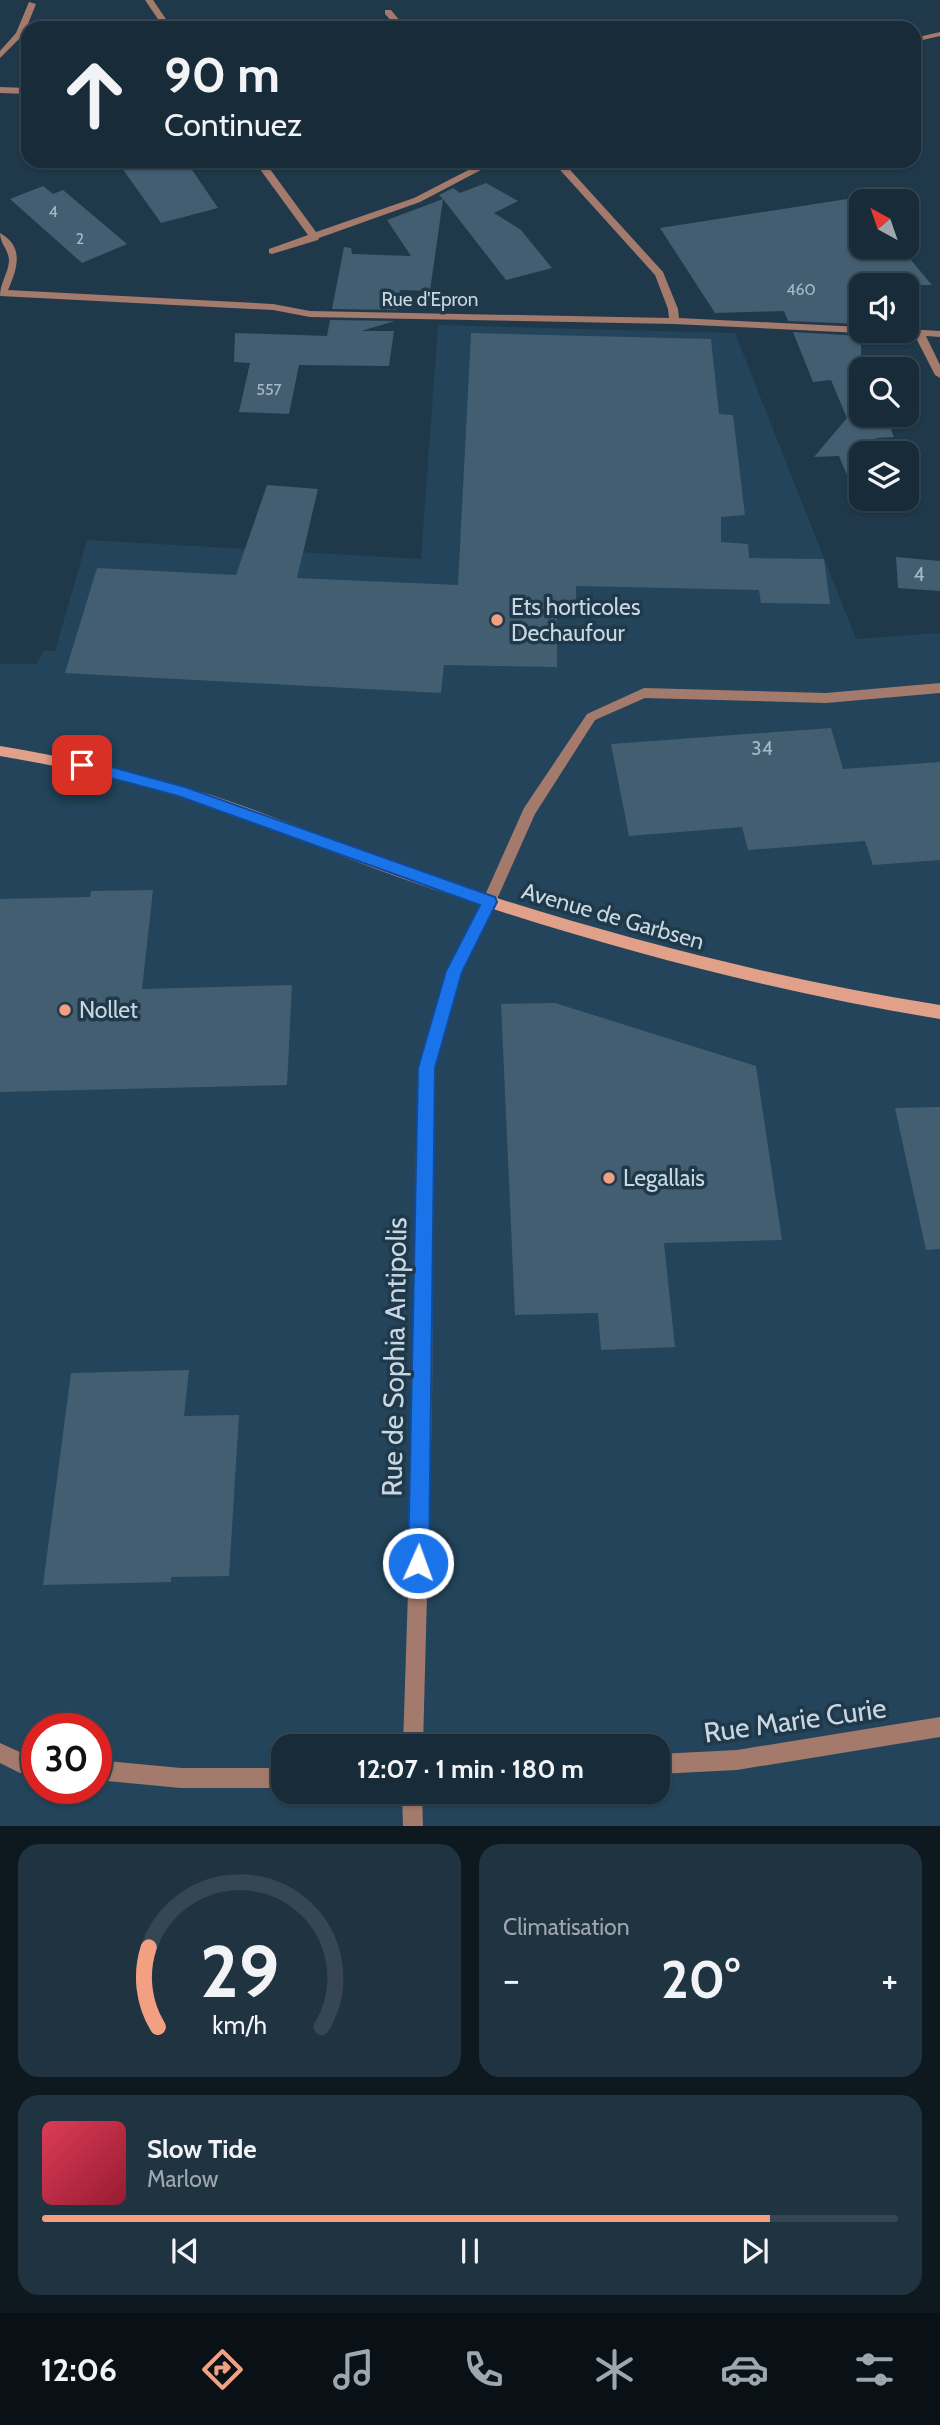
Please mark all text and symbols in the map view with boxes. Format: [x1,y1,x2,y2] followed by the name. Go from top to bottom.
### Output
[164,45,280,104] text: 90 m
[49,49,140,140] icon: ahead
[164,105,302,144] text: Continuez
[849,189,919,259] north arrow
[849,189,919,511] map controls
[48,202,58,221] house number: 4
[76,229,84,248] house number: 2
[849,273,919,343] button: sound
[786,280,816,299] house number: 460
[382,288,478,311] street label: Rue d'Epron
[849,357,919,427] button: search
[256,380,282,399] house number: 557
[849,441,919,511] button: layers
[914,563,925,586] house number: 4
[511,593,640,647] place label: Ets horticoles Dechaufour
[489,612,505,628] marker: Ets horticoles Dechaufour
[52,735,112,795] pin
[751,737,773,760] house number: 34
[63,746,101,784] icon: arrive
[519,877,707,955] street label: Avenue de Garbsen
[79,996,138,1024] place label: Nollet
[57,1002,73,1018] marker: Nollet
[623,1164,705,1192] place label: Legallais
[601,1170,617,1186] marker: Legallais
[375,1217,413,1497] street label: Rue de Sophia Antipolis
[381,1526,455,1600] position arrow
[702,1690,888,1750] street label: Rue Marie Curie
[21,1713,112,1804] speed limit sign: 30
[357,1753,584,1785] text: 12:07 · 1 min · 180 m
[503,1913,630,1941] text: Climatisation
[200,1927,279,2015] text: 29
[661,1948,740,2011] text: 20°
[503,1956,520,2003] text: −
[881,1956,898,2003] text: +
[212,2009,267,2039] text: km/h
[147,2133,257,2165] text: Slow Tide
[147,2165,218,2193] text: Marlow
[166,2232,204,2270] icon: previous
[451,2232,489,2270] icon: pause
[736,2232,774,2270] icon: next
[198,2345,247,2394] icon: directions
[329,2345,378,2394] icon: music
[459,2345,508,2394] icon: phone
[590,2345,639,2394] icon: climate
[720,2345,769,2394] icon: car
[850,2345,899,2394] icon: filters
[41,2350,117,2389] text: 12:06

